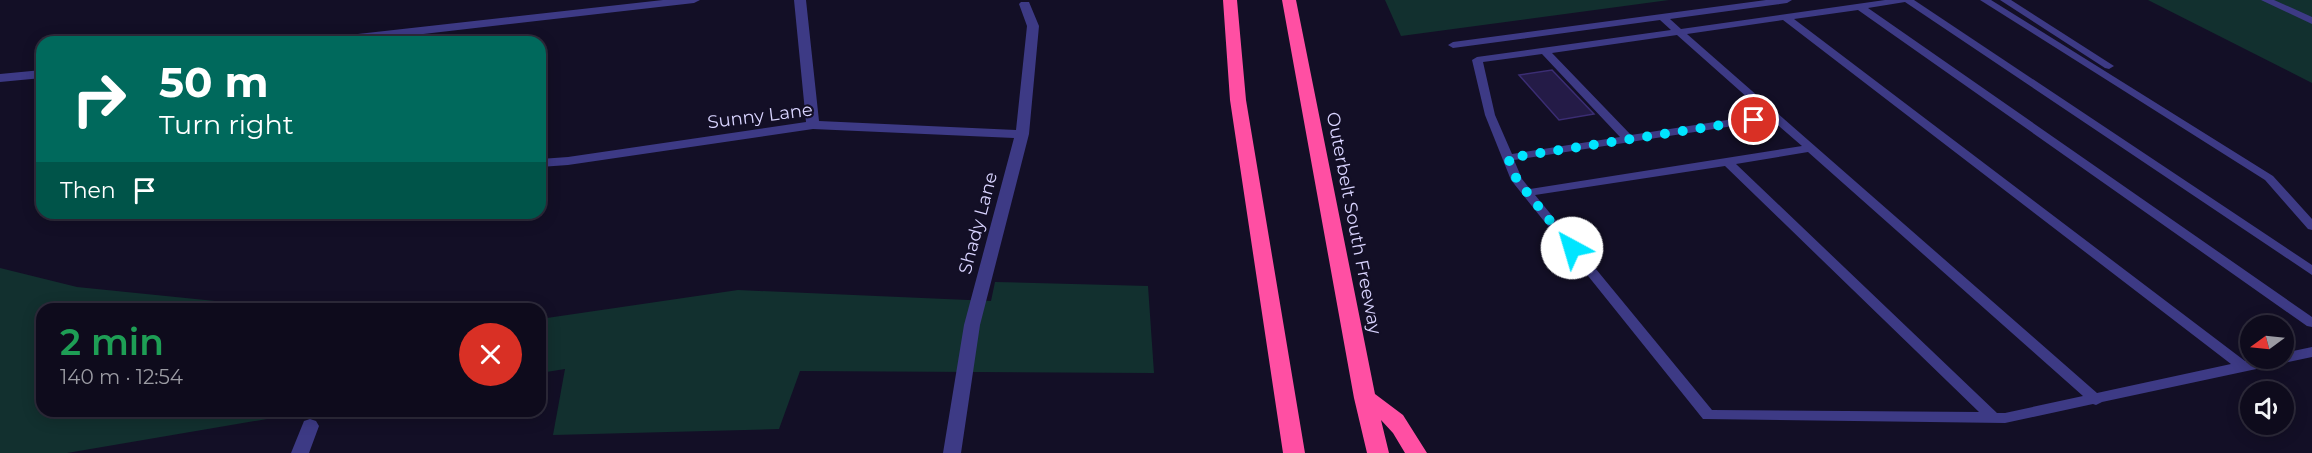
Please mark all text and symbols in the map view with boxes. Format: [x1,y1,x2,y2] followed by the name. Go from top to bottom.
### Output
[159,56,268,108] text: 50 m
[60,60,138,138] icon: right
[1728,94,1779,145] pin
[706,99,814,133] street label: Sunny Lane
[1737,103,1770,136] icon: arrive
[159,108,294,141] text: Turn right
[1322,110,1386,336] street label: Outerbelt South Freeway
[954,169,1002,276] street label: Shady Lane
[128,174,161,207] icon: arrive
[60,177,116,204] text: Then
[1540,216,1604,280] position arrow
[2240,315,2294,369] north arrow
[2240,315,2294,435] map controls
[60,320,164,364] text: 2 min
[459,323,522,386] button: close
[60,365,183,389] text: 140 m · 12:54
[2240,381,2294,435] button: sound

